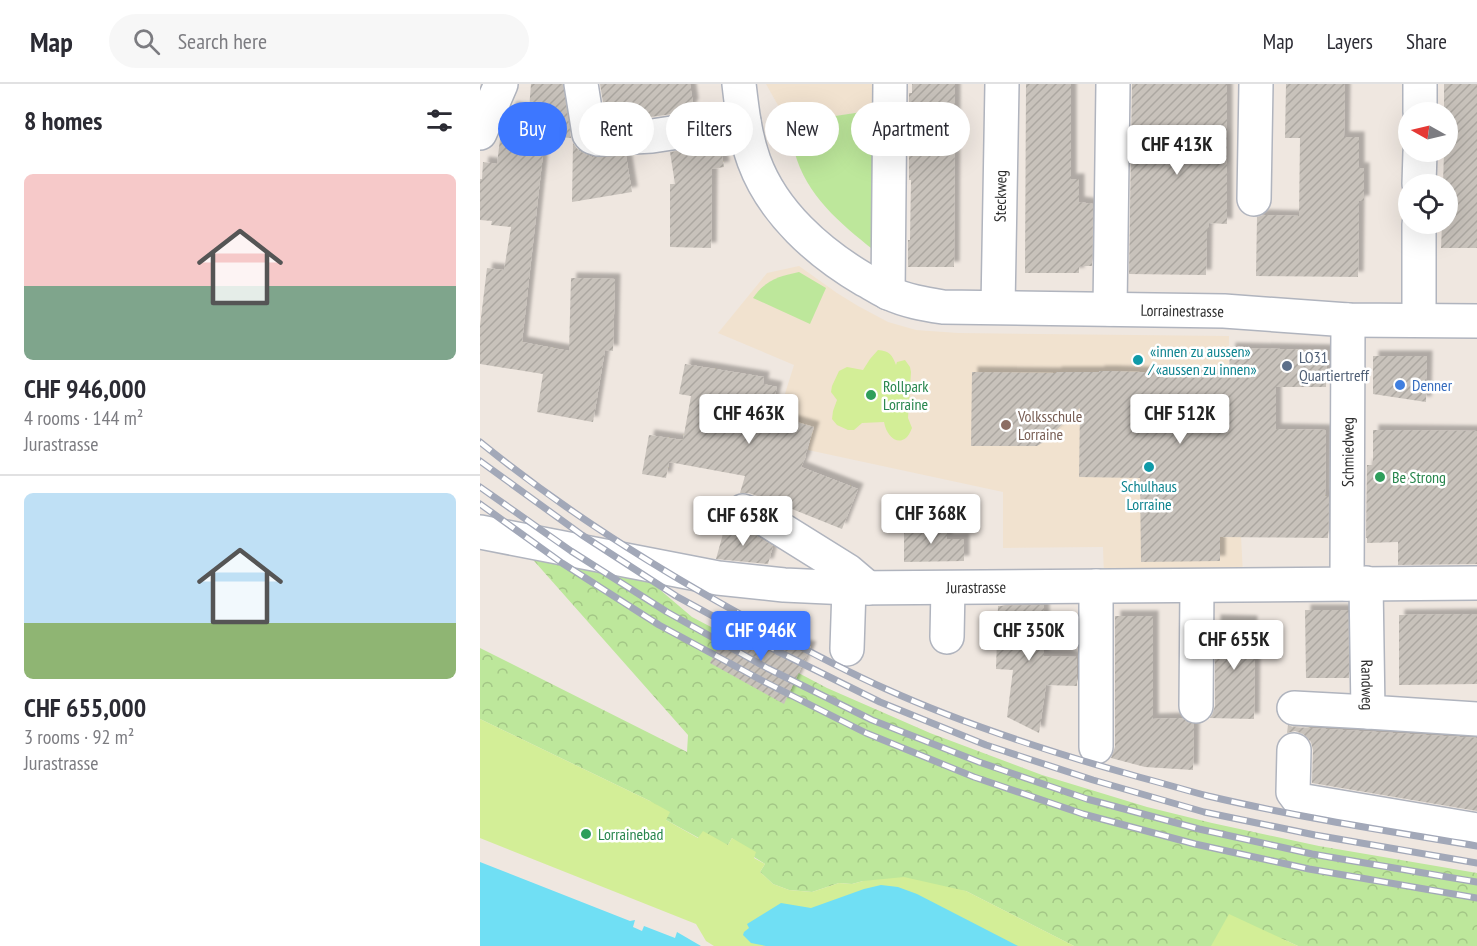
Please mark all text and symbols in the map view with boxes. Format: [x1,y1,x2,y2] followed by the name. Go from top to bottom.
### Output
[109,14,529,68] search box
[30,23,73,60] text: Map
[130,25,163,58] icon: search
[178,27,267,55] text: Search here
[1263,28,1294,55] text: Map
[1327,28,1373,55] text: Layers
[1406,28,1447,55] text: Share
[498,102,567,156] chip: Buy
[579,102,654,156] chip: Rent
[666,102,753,156] chip: Filters
[765,102,839,156] chip: New
[851,102,970,156] chip: Apartment
[1398,102,1458,162] north arrow
[1398,102,1458,234] map controls
[24,104,102,137] text: 8 homes
[423,104,456,137] icon: filters
[1115,125,1239,176] pin: CHF 413K
[1141,131,1213,157] text: CHF 413K
[990,170,1010,222] street label: Steckweg
[1398,174,1458,234] button: locate
[186,213,294,321] icon: home
[1140,300,1224,321] street label: Lorrainestrasse
[1147,341,1257,379] place label: «innen zu aussen» ⁄ «aussen zu innen»
[1299,347,1370,385] place label: LO31 Quartiertreff
[1131,353,1145,367] marker: «innen zu aussen» ⁄ «aussen zu innen»
[1280,359,1294,373] marker: LO31 Quartiertreff
[24,372,146,405] text: CHF 946,000
[1412,375,1453,395] place label: Denner
[883,376,929,414] place label: Rollpark Lorraine
[1393,378,1407,392] marker: Denner
[864,388,878,402] marker: Rollpark Lorraine
[687,394,811,445] pin: CHF 463K
[1118,394,1242,445] pin: CHF 512K
[713,400,785,426] text: CHF 463K
[1144,400,1216,426] text: CHF 512K
[24,405,143,431] text: 4 rooms · 144 m²
[1017,406,1082,444] place label: Volksschule Lorraine
[1337,417,1358,487] street label: Schmiedweg
[999,418,1013,432] marker: Volksschule Lorraine
[24,431,99,457] text: Jurastrasse
[1142,460,1156,474] marker: Schulhaus Lorraine
[1392,467,1446,487] place label: Be Strong
[1373,470,1387,484] marker: Be Strong
[1121,476,1177,514] place label: Schulhaus Lorraine
[869,494,993,545] pin: CHF 368K
[681,496,805,547] pin: CHF 658K
[895,500,967,526] text: CHF 368K
[707,502,779,528] text: CHF 658K
[186,532,294,640] icon: home
[945,577,1006,597] street label: Jurastrasse
[699,611,823,662] pin: CHF 946K
[967,611,1091,662] pin: CHF 350K
[725,617,797,643] text: CHF 946K
[993,617,1065,643] text: CHF 350K
[1172,620,1296,671] pin: CHF 655K
[1198,626,1270,652] text: CHF 655K
[1357,659,1378,711] street label: Randweg
[24,691,146,724] text: CHF 655,000
[24,724,134,750] text: 3 rooms · 92 m²
[24,750,99,776] text: Jurastrasse
[598,824,663,844] place label: Lorrainebad
[579,827,593,841] marker: Lorrainebad

